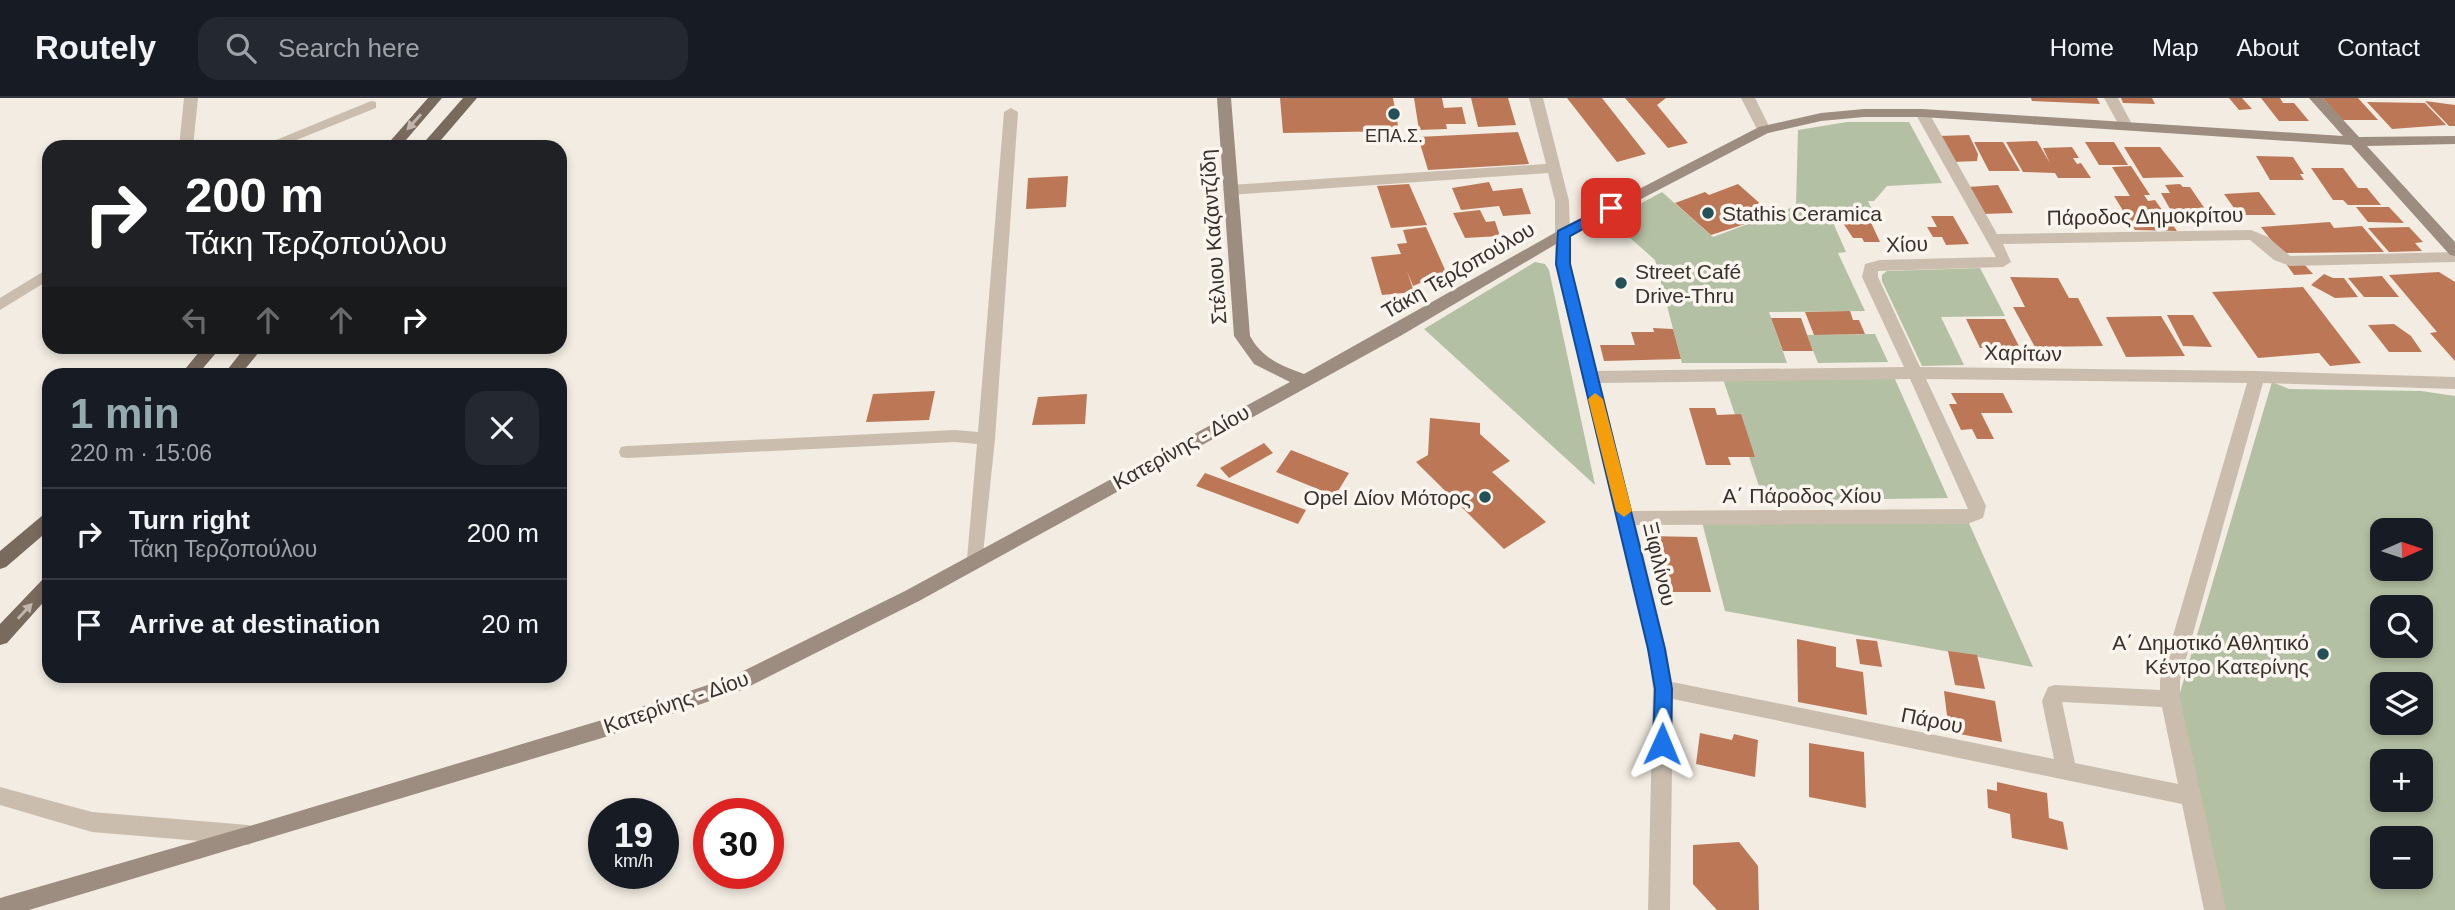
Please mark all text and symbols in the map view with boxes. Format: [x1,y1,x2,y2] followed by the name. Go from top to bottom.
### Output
[198,17,688,80] search box
[35,29,156,66] text: Routely
[222,29,260,67] icon: search
[278,33,420,63] text: Search here
[2050,34,2114,61] text: Home
[2152,34,2199,61] text: Map
[2237,34,2299,61] text: About
[2337,34,2420,61] text: Contact
[1386,106,1402,122] marker: ΕΠΑ.Σ.
[406,114,422,131] one-way arrow
[1365,126,1423,146] place label: ΕΠΑ.Σ.
[1195,149,1231,325] street label: Στέλιου Καζαντζίδη
[70,168,161,259] icon: right
[185,168,324,222] text: 200 m
[1581,178,1641,238] pin
[1592,189,1630,227] icon: arrive
[1722,202,1882,225] place label: Stathis Ceramica
[2046,203,2244,229] street label: Πάροδος Δημοκρίτου
[1700,205,1716,221] marker: Stathis Ceramica
[1378,217,1538,323] street label: Τάκη Τερζοπούλου
[185,225,447,261] text: Τάκη Τερζοπούλου
[1886,232,1928,256] street label: Χίου
[1635,260,1741,307] place label: Street Café Drive-Thru
[1613,275,1629,291] marker: Street Café Drive-Thru
[176,301,214,339] icon: left
[249,301,287,339] icon: ahead
[322,301,360,339] icon: ahead
[395,301,433,339] icon: right
[1984,341,2062,365] street label: Χαρίτων
[70,390,180,437] text: 1 min
[465,391,539,465] button: close
[1109,400,1253,494] street label: Κατερίνης - Δίου
[70,440,212,466] text: 220 m · 15:06
[1723,484,1881,507] street label: Α΄ Πάροδος Χίου
[1303,486,1471,509] place label: Opel Δίον Μότορς
[1477,489,1493,505] marker: Opel Δίον Μότορς
[129,505,250,535] text: Turn right
[70,515,108,553] icon: right
[467,518,539,548] text: 200 m
[2370,518,2432,581] north arrow
[2370,518,2433,889] map controls
[1639,520,1681,608] street label: Ξιφιλίνου
[129,536,317,562] text: Τάκη Τερζοπούλου
[2370,595,2433,658] button: search
[17,602,33,620] one-way arrow
[70,606,108,644] icon: arrive
[129,609,380,639] text: Arrive at destination
[481,609,539,639] text: 20 m
[2112,631,2309,678] place label: Α΄ Δημοτικό Αθλητικό Κέντρο Κατερίνης
[2315,646,2331,662] marker: Α΄ Δημοτικό Αθλητικό Κέντρο Κατερίνης
[600,666,752,738] street label: Κατερίνης - Δίου
[2370,672,2433,735] button: layers
[1899,703,1965,737] street label: Πάρου
[1625,707,1699,781] position arrow
[2370,749,2433,812] button: +
[693,798,784,889] speed limit sign: 30
[614,815,653,854] text: 19
[2370,826,2433,889] button: −
[614,851,653,871] text: km/h

